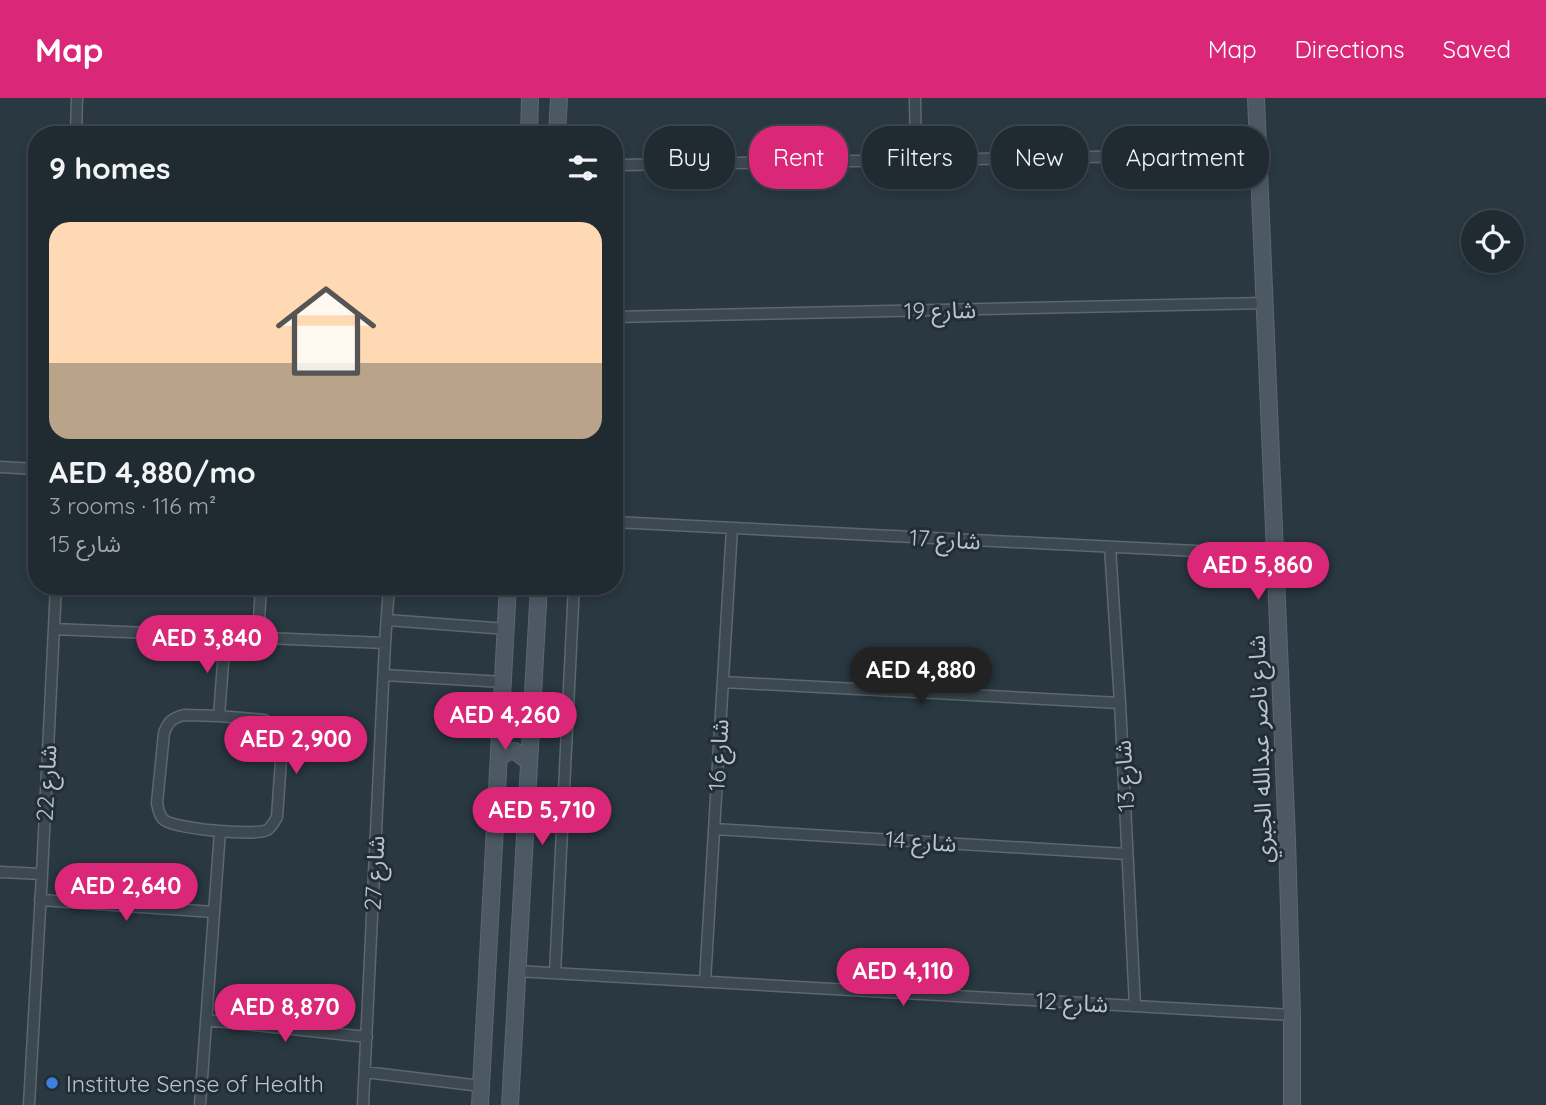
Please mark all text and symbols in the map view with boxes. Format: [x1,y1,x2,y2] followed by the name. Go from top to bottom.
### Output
[35,29,103,70] text: Map
[1208,34,1257,64] text: Map
[1295,34,1405,64] text: Directions
[1443,34,1511,64] text: Saved
[644,126,735,189] chip: Buy
[749,126,848,189] chip: Rent
[862,126,977,189] chip: Filters
[991,126,1088,189] chip: New
[1102,126,1269,189] chip: Apartment
[49,149,171,187] text: 9 homes
[564,149,602,187] icon: filters
[1461,210,1524,273] map controls
[1461,210,1524,273] button: locate
[263,268,389,394] icon: home
[904,295,977,328] street label: شارع 19
[49,453,256,491] text: AED 4,880/mo
[49,491,216,520] text: 3 rooms · 116 m²
[908,523,981,558] street label: شارع 17
[49,529,121,558] text: شارع 15
[1178,542,1338,602] pin: AED 5,860
[1203,550,1313,579] text: AED 5,860
[127,616,287,675] pin: AED 3,840
[152,623,262,652] text: AED 3,840
[1242,634,1282,864] street label: شارع ناصر عبدالله الجبري
[841,648,1001,707] pin: AED 4,880
[866,655,976,684] text: AED 4,880
[425,692,585,752] pin: AED 4,260
[450,700,560,729] text: AED 4,260
[216,716,376,776] pin: AED 2,900
[702,718,737,792] street label: شارع 16
[240,724,352,753] text: AED 2,900
[1108,739,1143,813] street label: شارع 13
[30,744,65,822] street label: شارع 22
[462,788,622,847] pin: AED 5,710
[489,795,595,824] text: AED 5,710
[884,824,958,861] street label: شارع 14
[358,835,393,911] street label: شارع 27
[46,864,206,923] pin: AED 2,640
[71,871,181,900] text: AED 2,640
[823,948,983,1008] pin: AED 4,110
[853,956,954,985] text: AED 4,110
[205,984,365,1044] pin: AED 8,870
[1035,986,1109,1021] street label: شارع 12
[230,992,340,1021] text: AED 8,870
[66,1069,324,1098] place label: Institute Sense of Health
[44,1075,60,1091] marker: Institute Sense of Health

